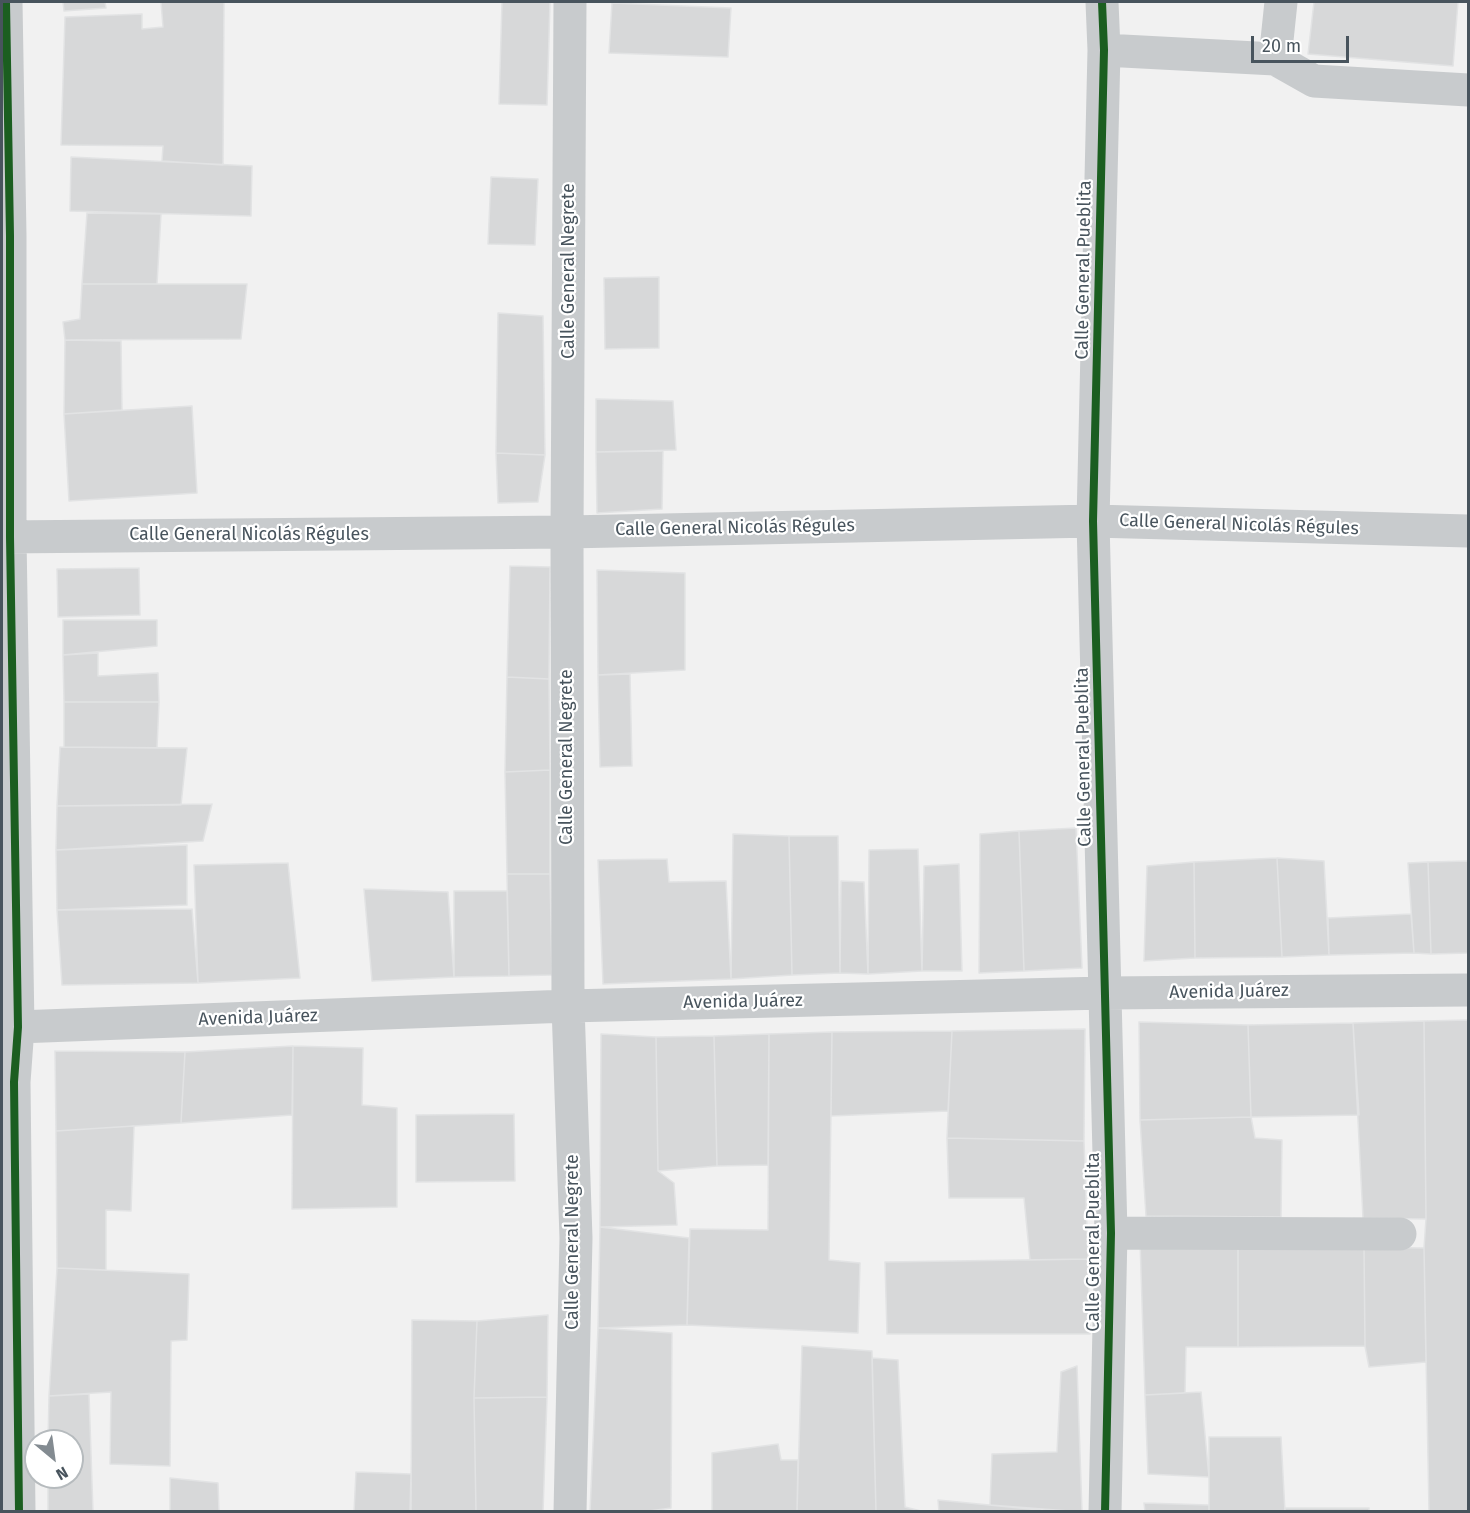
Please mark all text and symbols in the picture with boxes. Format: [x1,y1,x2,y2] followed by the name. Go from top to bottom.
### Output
[1254,24,1352,62] scale bar
[1262,35,1301,57] text: 20 m
[1072,180,1096,360] street label: Calle General Pueblita
[558,183,580,359] street label: Calle General Negrete
[1119,510,1359,540] street label: Calle General Nicolás Régules
[615,515,855,541] street label: Calle General Nicolás Régules
[129,524,369,546] street label: Calle General Nicolás Régules
[1072,667,1096,847] street label: Calle General Pueblita
[556,669,578,845] street label: Calle General Negrete
[1169,980,1289,1004] street label: Avenida Juárez
[683,990,803,1014] street label: Avenida Juárez
[198,1005,318,1031] street label: Avenida Juárez
[1083,1152,1105,1332] street label: Calle General Pueblita
[562,1154,584,1330] street label: Calle General Negrete
[24,1429,84,1489] north arrow
[53,1463,71,1484] text: N

